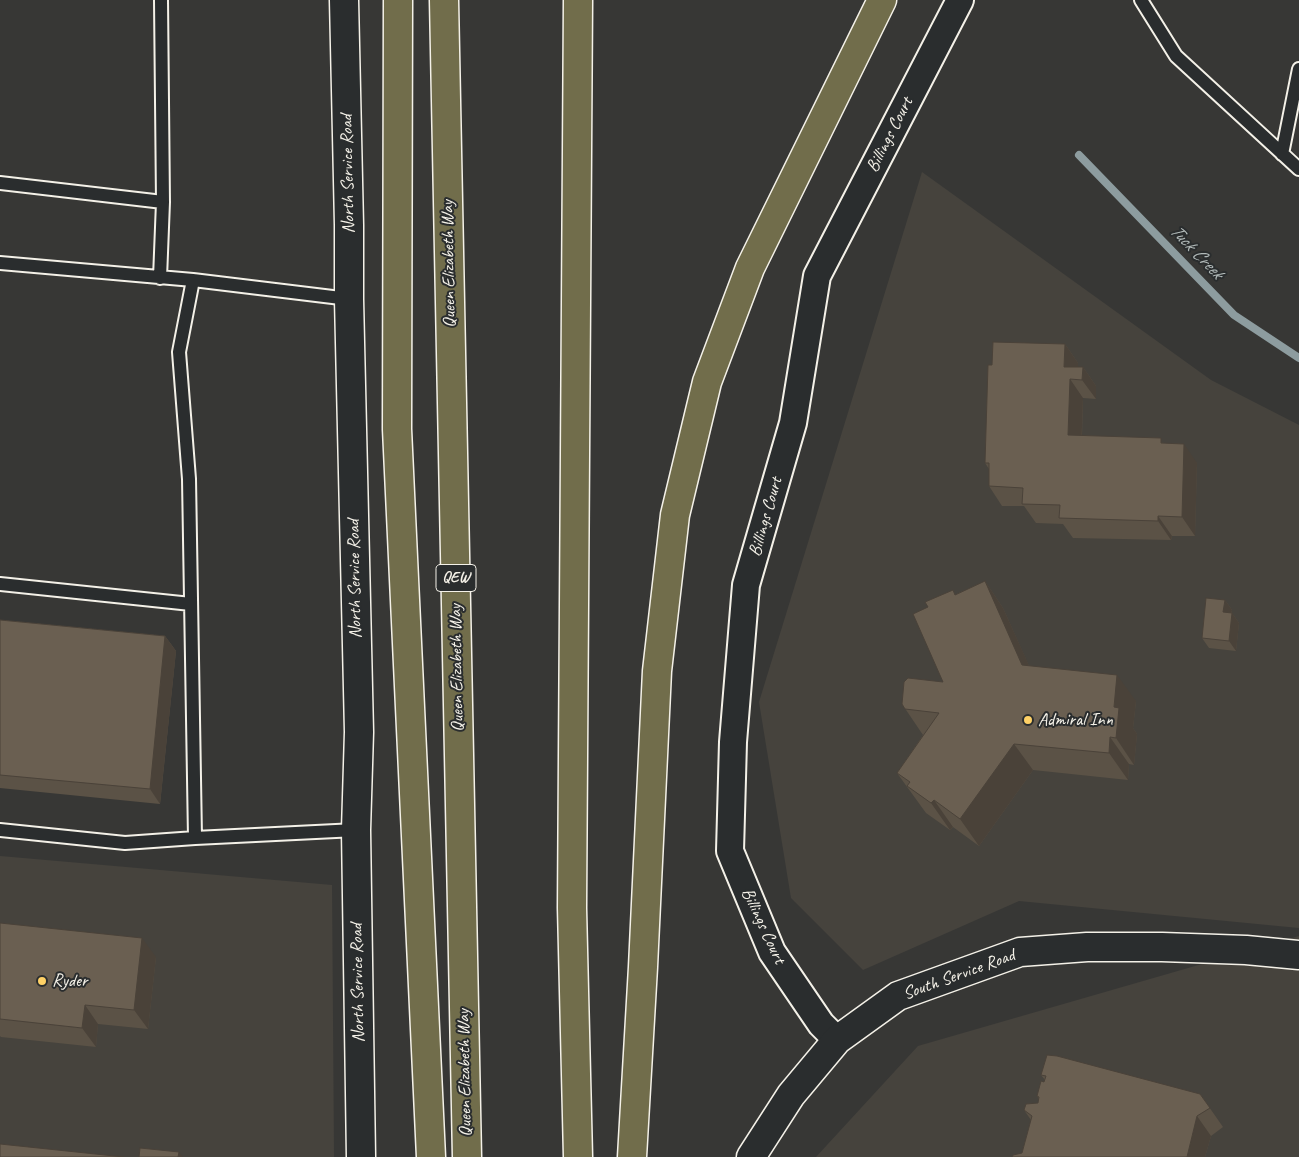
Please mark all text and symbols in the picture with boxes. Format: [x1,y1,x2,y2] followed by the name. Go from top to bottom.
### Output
[862,94,918,176] street label: Billings Court
[336,114,360,234] street label: North Service Road
[437,200,461,328] street label: Queen Elizabeth Way
[1164,220,1228,284] water label: Tuck Creek
[744,475,788,559] street label: Billings Court
[343,519,367,639] street label: North Service Road
[436,564,476,592] road number: QEW
[445,604,469,732] street label: Queen Elizabeth Way
[1038,709,1113,731] place label: Admiral Inn
[1022,714,1034,726] marker: Admiral Inn
[736,885,790,967] street label: Billings Court
[346,923,370,1043] street label: North Service Road
[900,945,1018,1005] street label: South Service Road
[52,970,87,992] place label: Ryder
[36,975,48,987] marker: Ryder
[453,1009,477,1137] street label: Queen Elizabeth Way

